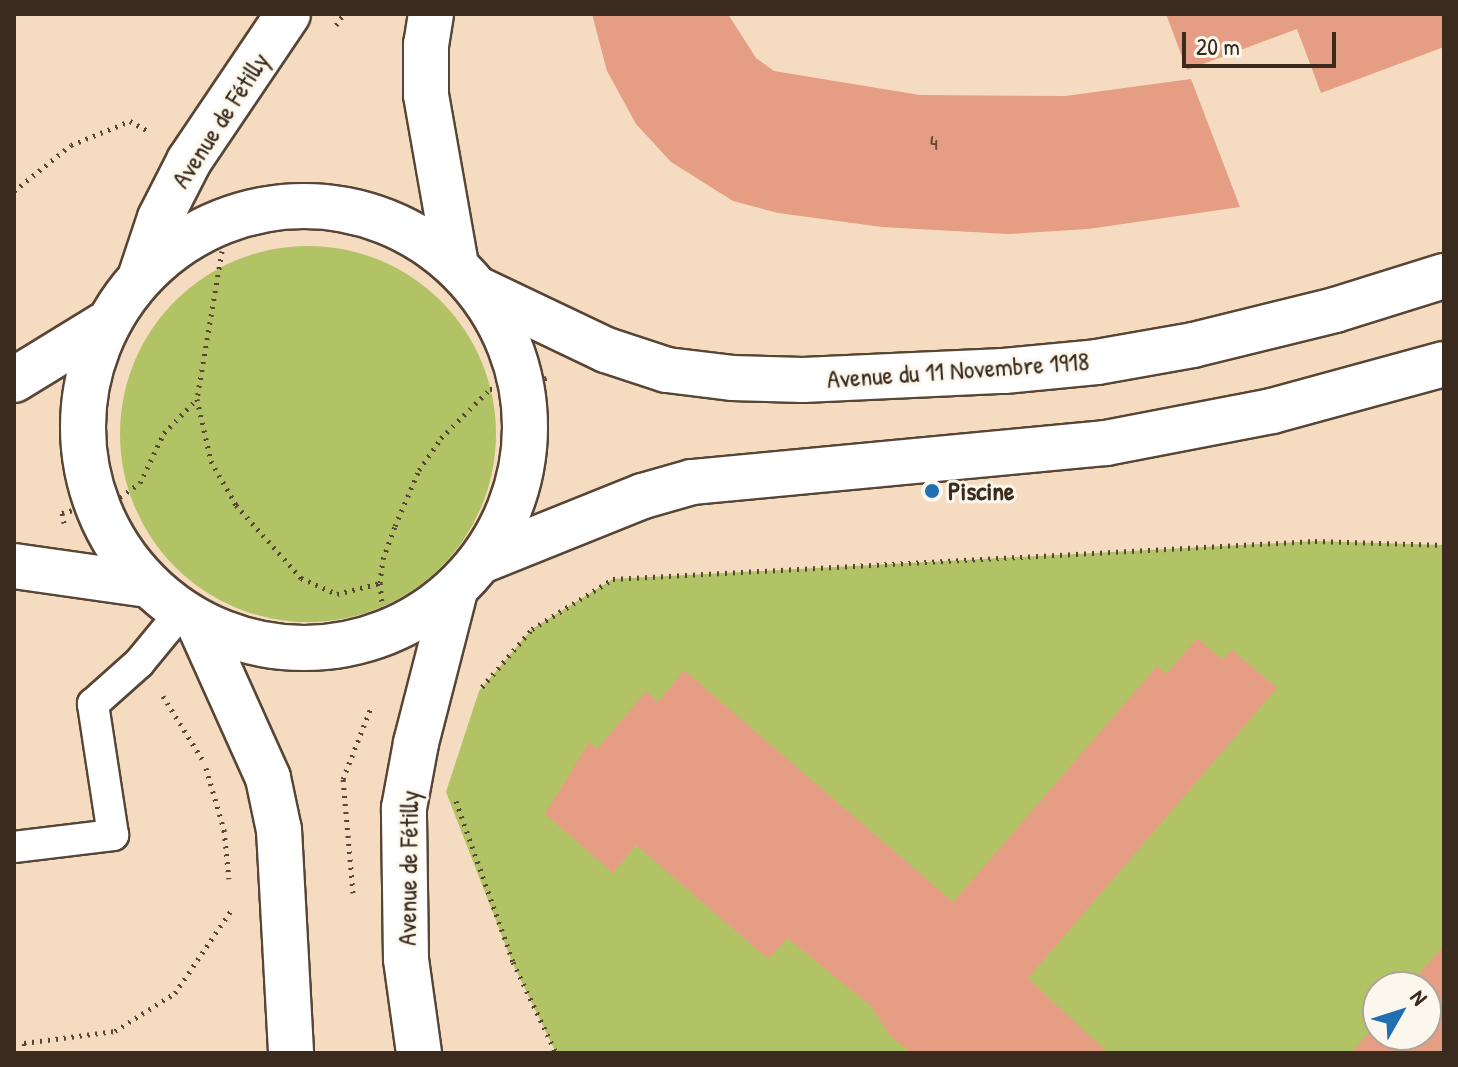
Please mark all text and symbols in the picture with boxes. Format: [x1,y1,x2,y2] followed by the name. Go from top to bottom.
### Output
[1186,16,1340,66] scale bar
[1196,30,1240,62] text: 20 m
[165,46,275,194] street label: Avenue de Fétilly
[930,130,938,156] house number: 4
[826,345,1090,395] street label: Avenue du 11 Novembre 1918
[948,475,1014,507] place label: Piscine
[923,482,941,500] marker: Piscine
[391,790,425,946] street label: Avenue de Fétilly
[1362,971,1442,1051] north arrow
[1404,983,1434,1011] text: N

